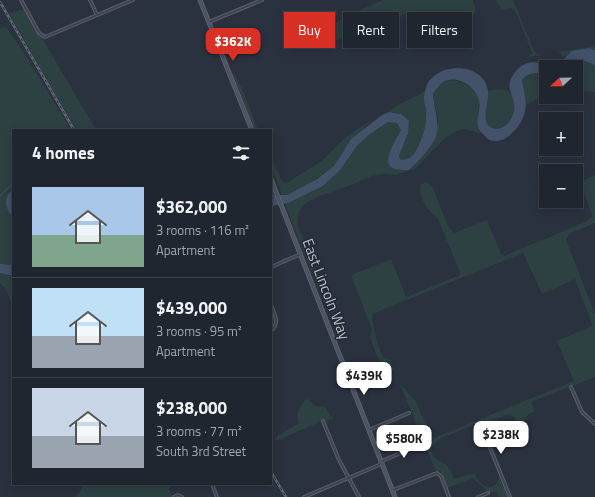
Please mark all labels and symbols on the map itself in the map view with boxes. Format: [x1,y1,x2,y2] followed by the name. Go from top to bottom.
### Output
[205,28,261,62] pin: $362K
[539,60,583,104] north arrow
[297,235,356,343] street label: East Lincoln Way
[336,362,392,396] pin: $439K
[473,421,529,455] pin: $238K
[376,425,432,459] pin: $580K

